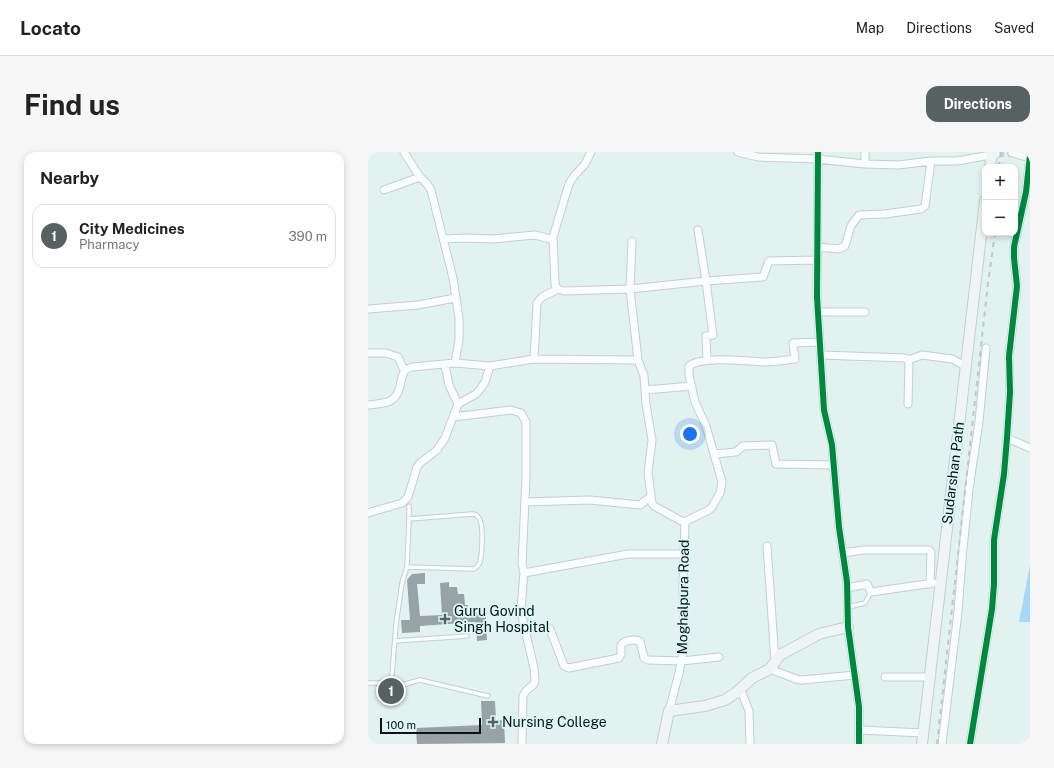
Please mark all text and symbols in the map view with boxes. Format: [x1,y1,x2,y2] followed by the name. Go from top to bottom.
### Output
[20,17,81,39] text: Locato
[856,20,884,36] text: Map
[906,20,972,36] text: Directions
[994,20,1034,36] text: Saved
[926,86,1030,122] button: Directions
[24,88,120,121] text: Find us
[982,164,1018,236] map controls
[982,164,1018,200] button: +
[40,168,99,188] text: Nearby
[982,200,1018,236] button: −
[79,220,185,237] text: City Medicines
[51,229,57,244] text: 1
[289,229,327,244] text: 390 m
[79,237,139,252] text: Pharmacy
[939,421,967,525] street label: Sudarshan Path
[680,424,700,444] your location
[674,539,692,655] street label: Moghalpura Road
[454,603,550,635] place label: Guru Govind Singh Hospital
[439,613,451,625] marker: Guru Govind Singh Hospital
[378,676,404,706] pin: 1
[502,714,607,730] place label: Nursing College
[380,716,481,735] scale bar
[487,716,499,728] marker: Nursing College
[386,719,416,731] text: 100 m

